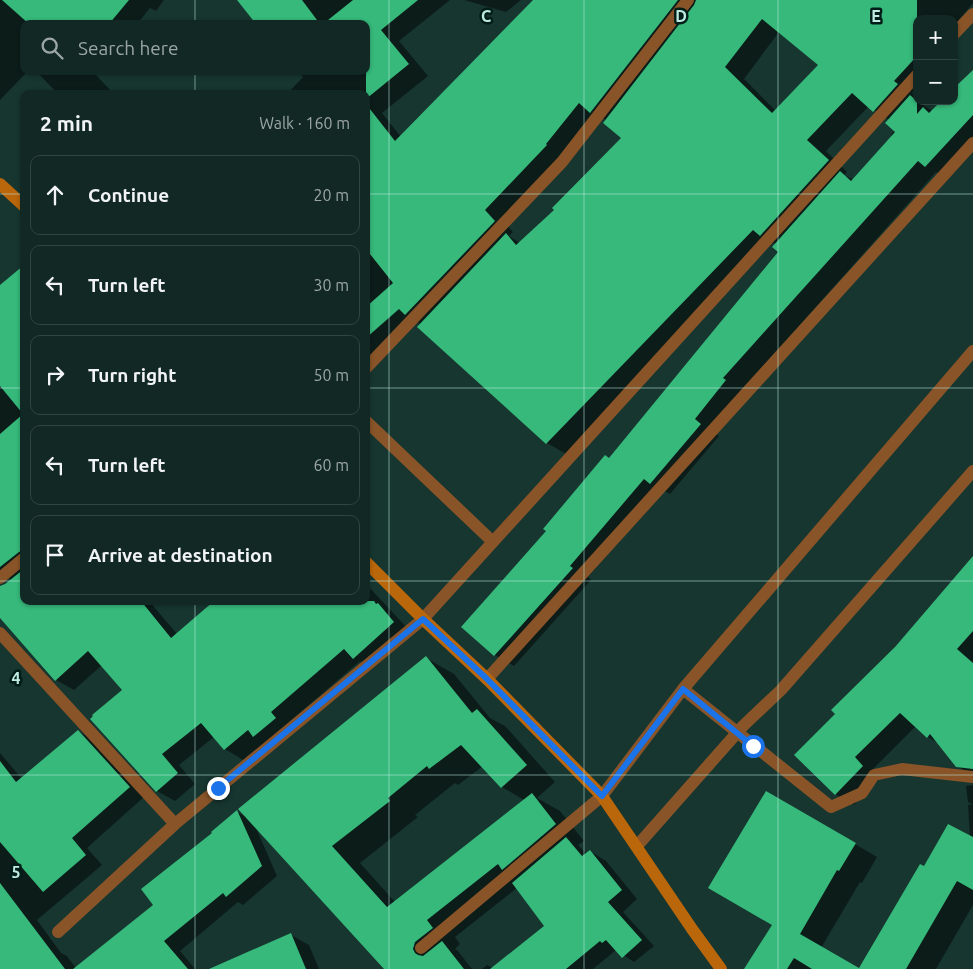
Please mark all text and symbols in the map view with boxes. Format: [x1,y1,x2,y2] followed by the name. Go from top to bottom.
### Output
[481,7,491,25] text: C
[675,7,687,25] text: D
[871,7,881,25] text: E
[913,15,958,105] map controls
[913,15,958,60] button: +
[20,20,370,75] search box
[38,34,66,62] icon: search
[78,37,178,59] text: Search here
[913,60,958,105] button: −
[40,111,93,135] text: 2 min
[259,114,350,132] text: Walk · 160 m
[41,181,69,209] icon: ahead
[88,184,169,206] text: Continue
[313,186,349,204] text: 20 m
[41,271,69,299] icon: left
[88,274,166,296] text: Turn left
[313,276,349,294] text: 30 m
[41,361,69,389] icon: right
[88,364,176,386] text: Turn right
[313,366,349,384] text: 50 m
[41,451,69,479] icon: left
[88,454,166,476] text: Turn left
[313,456,349,474] text: 60 m
[41,541,69,569] icon: arrive
[88,544,273,566] text: Arrive at destination
[11,669,21,687] text: 4
[742,735,765,758] route start
[207,777,230,800] route end
[11,863,21,881] text: 5

